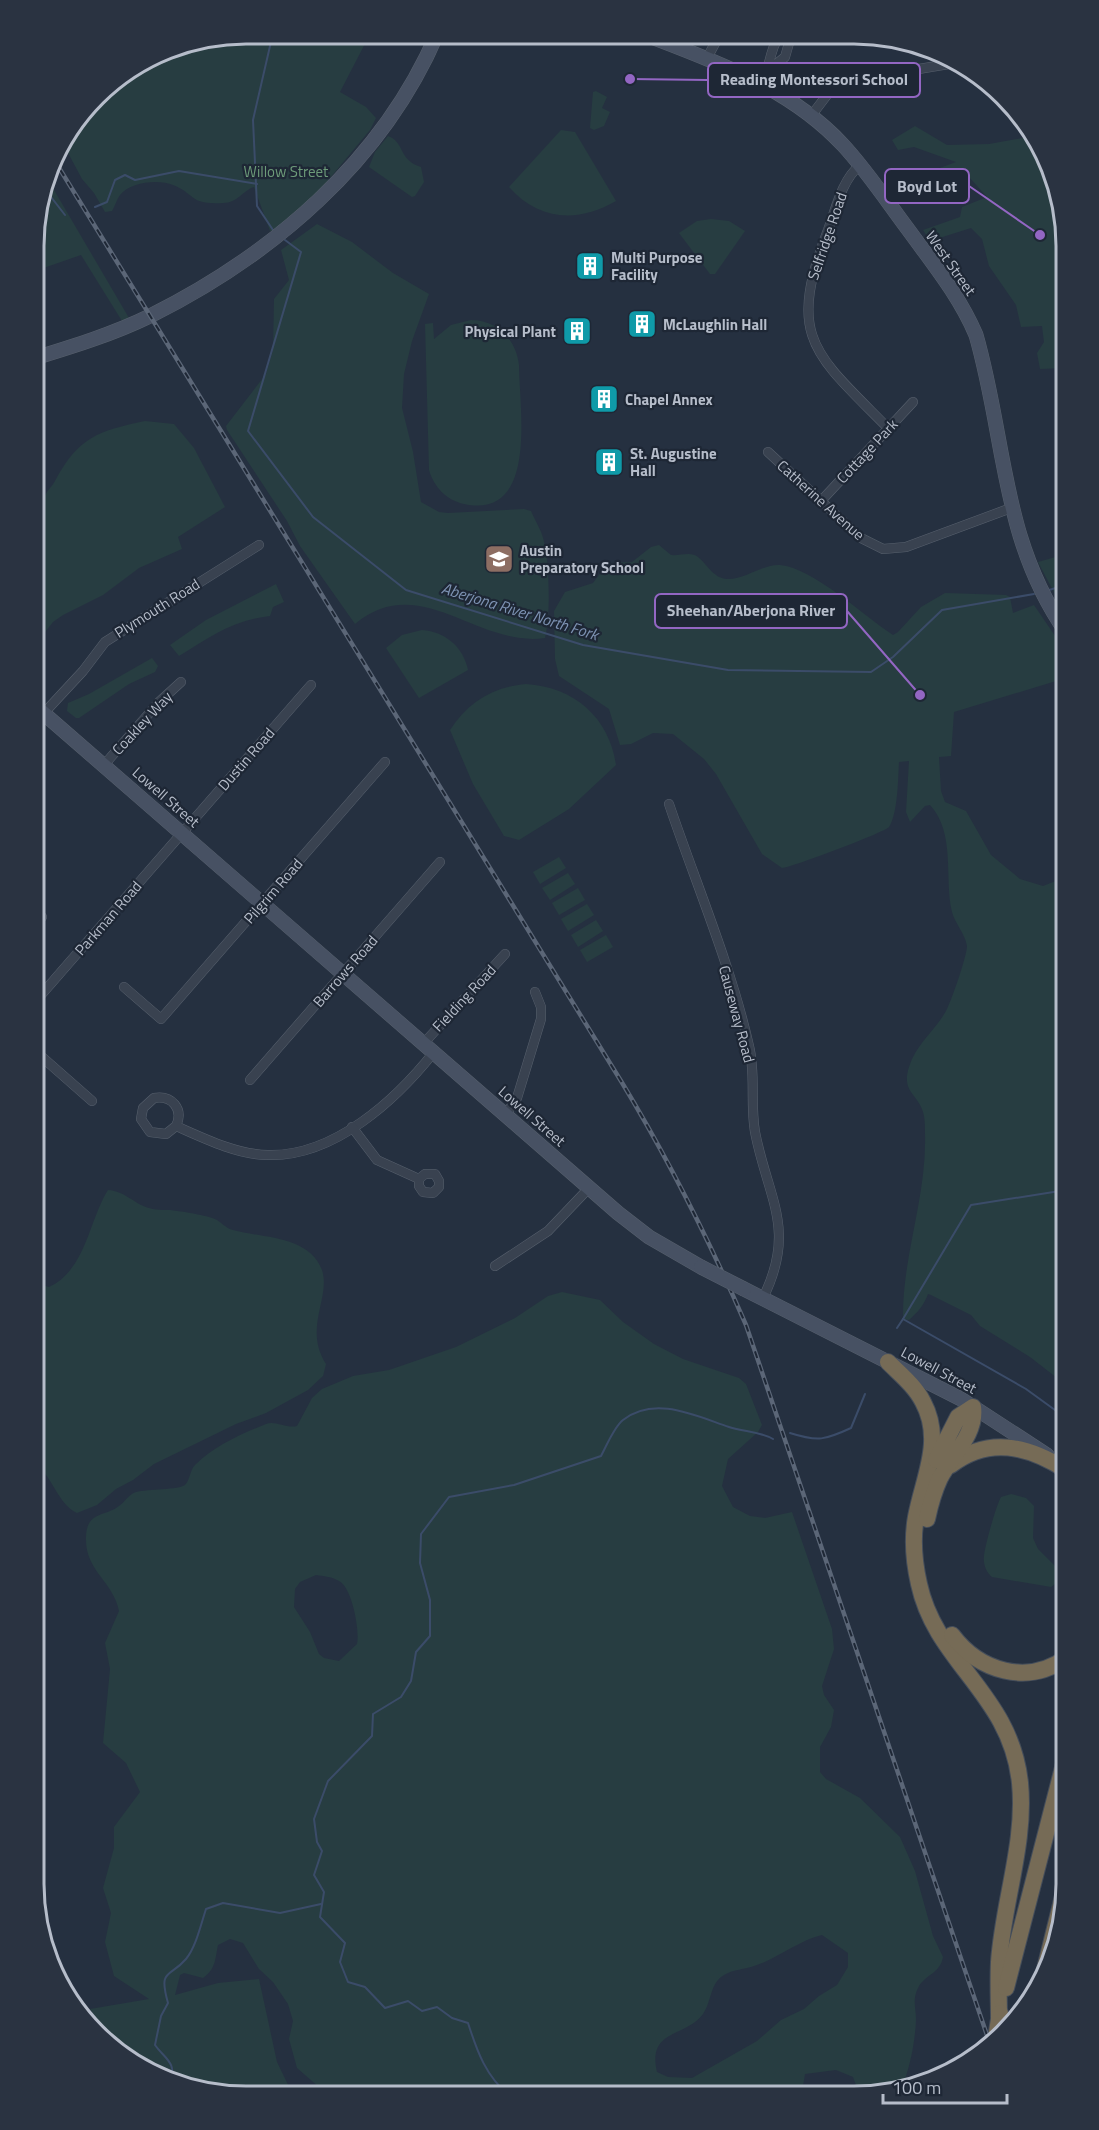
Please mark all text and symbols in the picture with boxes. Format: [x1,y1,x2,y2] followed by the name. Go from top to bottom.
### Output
[708,63,920,97] callout: Reading Montessori School
[720,67,908,91] text: Reading Montessori School
[244,160,329,183] park label: Willow Street
[885,169,969,203] callout: Boyd Lot
[897,174,957,198] text: Boyd Lot
[801,189,853,283] street label: Selfridge Road
[920,226,982,301] street label: West Street
[611,246,703,286] place label: Multi Purpose Facility
[574,250,606,282] building icon: Multi Purpose Facility
[626,308,658,340] building icon: McLaughlin Hall
[663,313,767,336] place label: McLaughlin Hall
[561,315,593,347] building icon: Physical Plant
[465,320,557,343] place label: Physical Plant
[588,383,620,415] building icon: Chapel Annex
[625,388,713,411] place label: Chapel Annex
[831,413,903,489] street label: Cottage Park
[630,442,717,482] place label: St. Augustine Hall
[593,446,625,478] building icon: St. Augustine Hall
[772,454,870,546] street label: Catherine Avenue
[520,539,644,579] place label: Austin Preparatory School
[483,543,515,575] school or university icon: Austin Preparatory School
[110,573,204,643] street label: Plymouth Road
[439,576,603,647] water label: Aberjona River North Fork
[655,594,847,628] callout: Sheehan/Aberjona River
[667,598,835,622] text: Sheehan/Aberjona River
[106,686,178,760] street label: Coakley Way
[212,722,280,796] street label: Dustin Road
[127,761,205,833] street label: Lowell Street
[238,853,308,929] street label: Pilgrim Road
[69,876,147,960] street label: Parkman Road
[307,930,383,1012] street label: Barrows Road
[427,959,501,1037] street label: Fielding Road
[713,963,761,1065] street label: Causeway Road
[493,1080,571,1152] street label: Lowell Street
[897,1340,982,1400] street label: Lowell Street
[883,2067,1008,2105] scale bar
[892,2074,941,2101] text: 100 m

